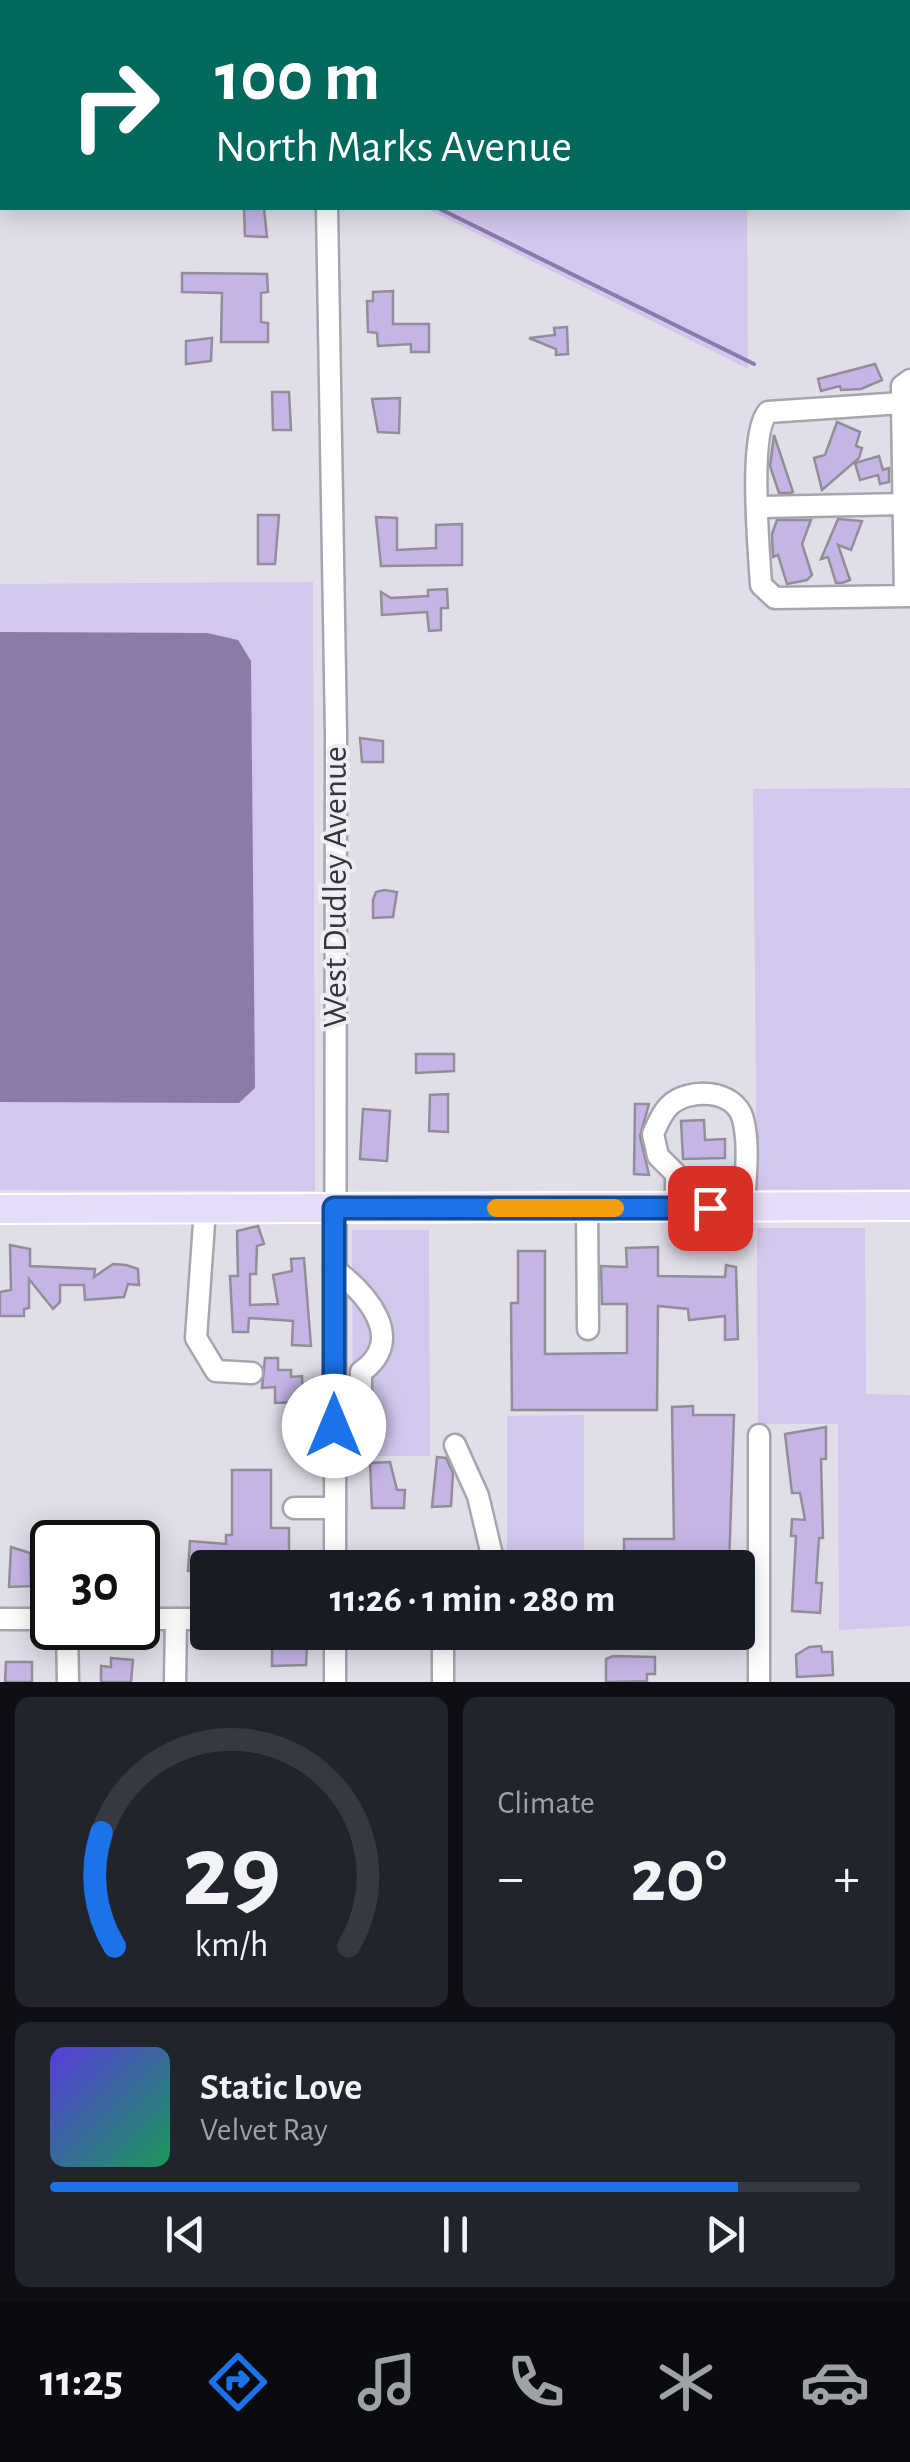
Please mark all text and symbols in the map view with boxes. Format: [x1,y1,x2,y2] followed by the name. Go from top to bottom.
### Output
[50,40,180,170] icon: right
[215,43,380,113] text: 100 m
[215,125,572,170] text: North Marks Avenue
[318,746,353,1028] street label: West Dudley Avenue
[668,1166,753,1251] pin
[683,1181,738,1236] icon: arrive
[282,1374,386,1478] position arrow
[30,1520,160,1650] speed limit sign: 30
[330,1581,615,1619] text: 11:26 · 1 min · 280 m
[498,1787,595,1819] text: Climate
[182,1821,281,1925] text: 29
[631,1840,727,1915] text: 20°
[498,1851,524,1906] text: −
[834,1851,860,1906] text: +
[194,1927,268,1963] text: km/h
[200,2069,362,2107] text: Static Love
[200,2114,328,2146] text: Velvet Ray
[158,2207,213,2262] icon: previous
[428,2207,483,2262] icon: pause
[698,2207,753,2262] icon: next
[203,2347,273,2417] icon: directions
[352,2347,422,2417] icon: music
[501,2347,571,2417] icon: phone
[651,2347,721,2417] icon: climate
[800,2347,870,2417] icon: car
[40,2359,123,2404] text: 11:25

